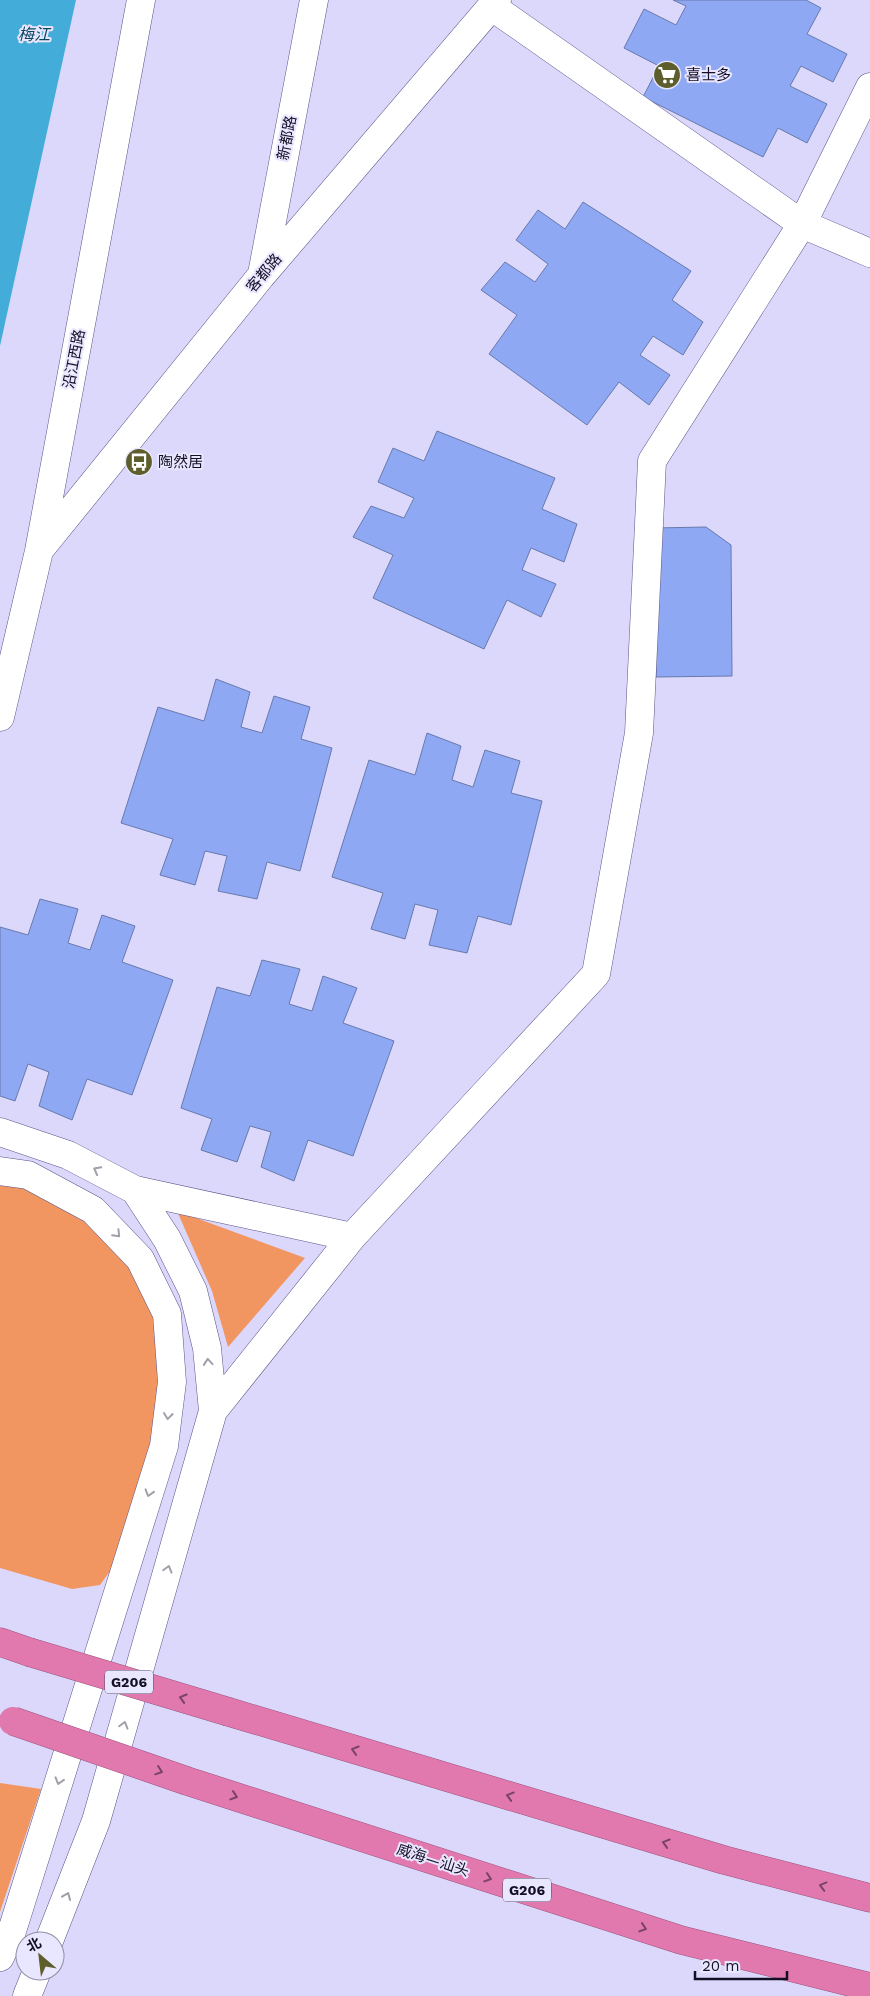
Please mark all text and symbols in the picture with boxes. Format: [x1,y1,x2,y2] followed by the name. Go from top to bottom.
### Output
[18,25,52,44] water label: 梅江
[652,60,682,90] supermarket icon: 喜士多
[686,66,731,84] place label: 喜士多
[274,114,300,162] street label: 新都路
[243,250,285,296] street label: 客都路
[59,328,89,390] street label: 沿江西路
[124,447,154,477] bus stop icon: 陶然居
[158,453,203,471] place label: 陶然居
[93,1166,102,1176] one-way arrow
[111,1229,120,1238] one-way arrow
[203,1358,214,1366] one-way arrow
[163,1412,174,1420] one-way arrow
[145,1488,155,1496] one-way arrow
[162,1565,172,1573] one-way arrow
[105,1670,153,1694] road number: G206
[179,1693,187,1703] one-way arrow
[118,1721,128,1730] one-way arrow
[351,1745,359,1755] one-way arrow
[154,1765,162,1775] one-way arrow
[54,1776,64,1785] one-way arrow
[229,1790,237,1800] one-way arrow
[507,1792,515,1802] one-way arrow
[663,1838,671,1848] one-way arrow
[394,1840,472,1880] street label: 威海—汕头
[484,1872,492,1882] one-way arrow
[503,1878,551,1902] road number: G206
[819,1881,827,1891] one-way arrow
[61,1892,71,1901] one-way arrow
[639,1922,647,1932] one-way arrow
[15,1931,65,1981] north arrow
[24,1934,44,1955] text: 北
[695,1948,788,1980] scale bar
[702,1957,740,1975] text: 20 m

